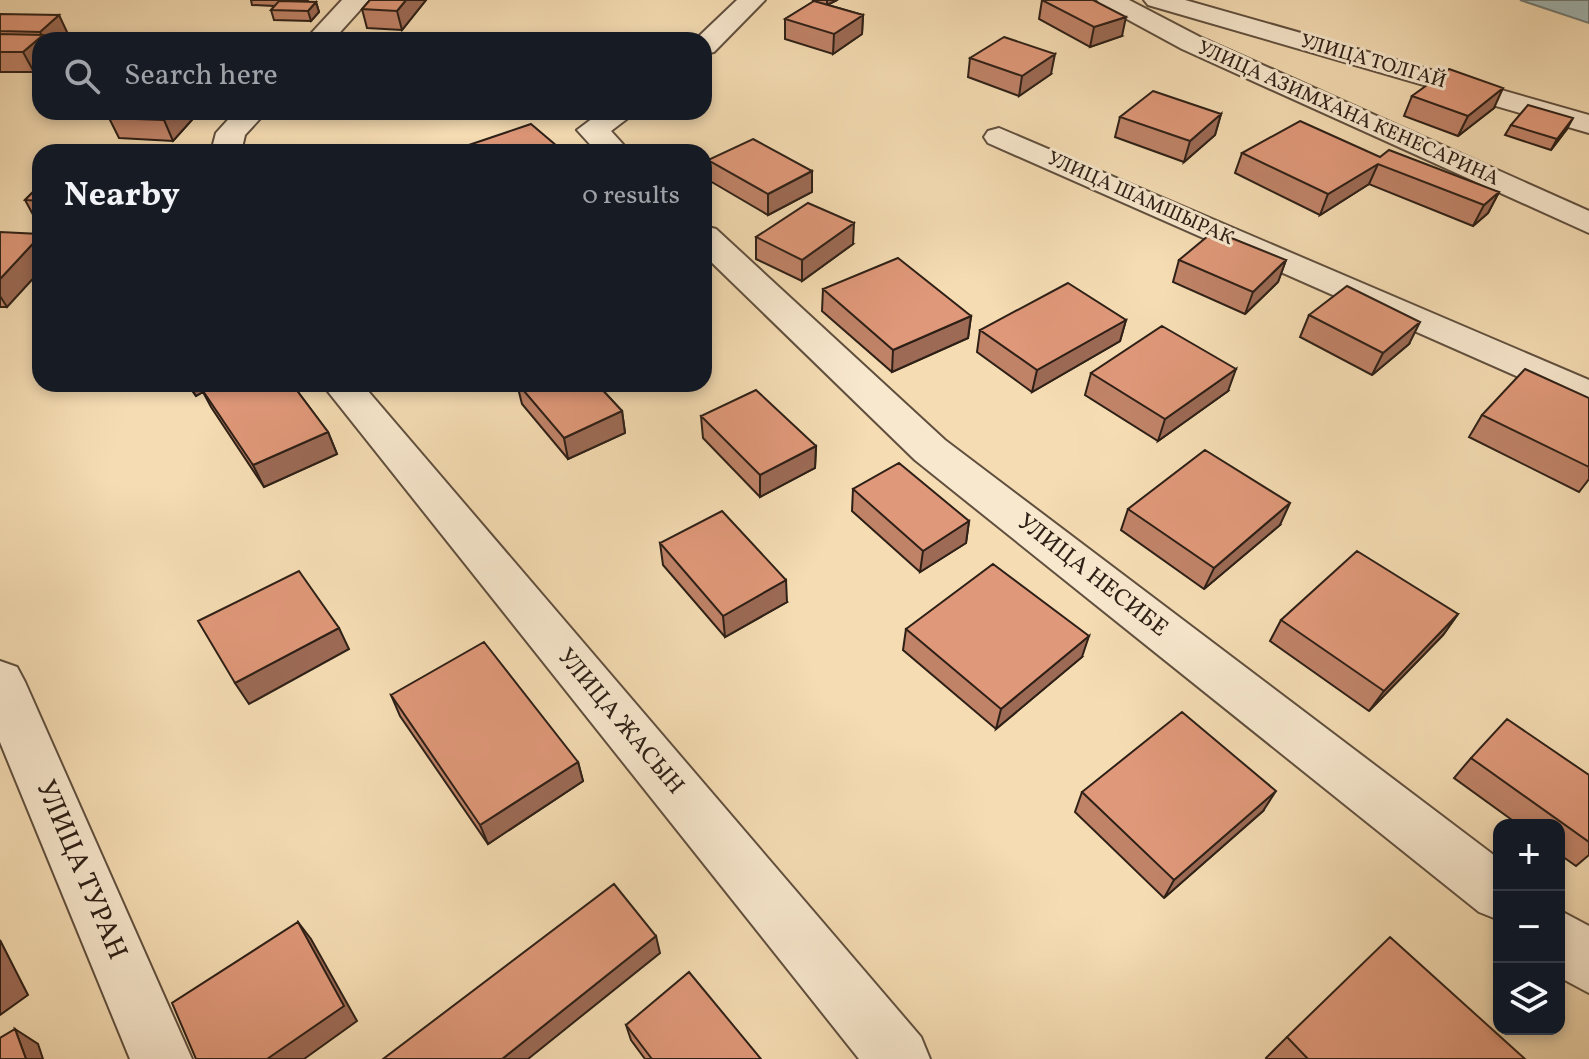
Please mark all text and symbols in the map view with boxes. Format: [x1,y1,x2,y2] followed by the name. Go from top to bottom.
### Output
[1297,28,1449,96] street label: УЛИЦА ТОЛГАЙ
[32,32,712,120] search box
[1193,35,1503,193] street label: УЛИЦА АЗИМХАНА КЕНЕСАРИНА
[60,54,104,98] icon: search
[124,55,278,97] text: Search here
[1042,145,1238,253] street label: УЛИЦА ШАМШЫРАК
[64,173,180,220] text: Nearby
[582,178,680,214] text: 0 results
[1009,506,1175,646] street label: УЛИЦА НЕСИБЕ
[549,641,691,803] street label: УЛИЦА ЖАСЫН
[26,774,136,966] street label: УЛИЦА ТУРАН
[1493,819,1565,1035] map controls
[1493,819,1565,891] button: +
[1493,891,1565,963] button: −
[1493,963,1565,1035] button: layers

